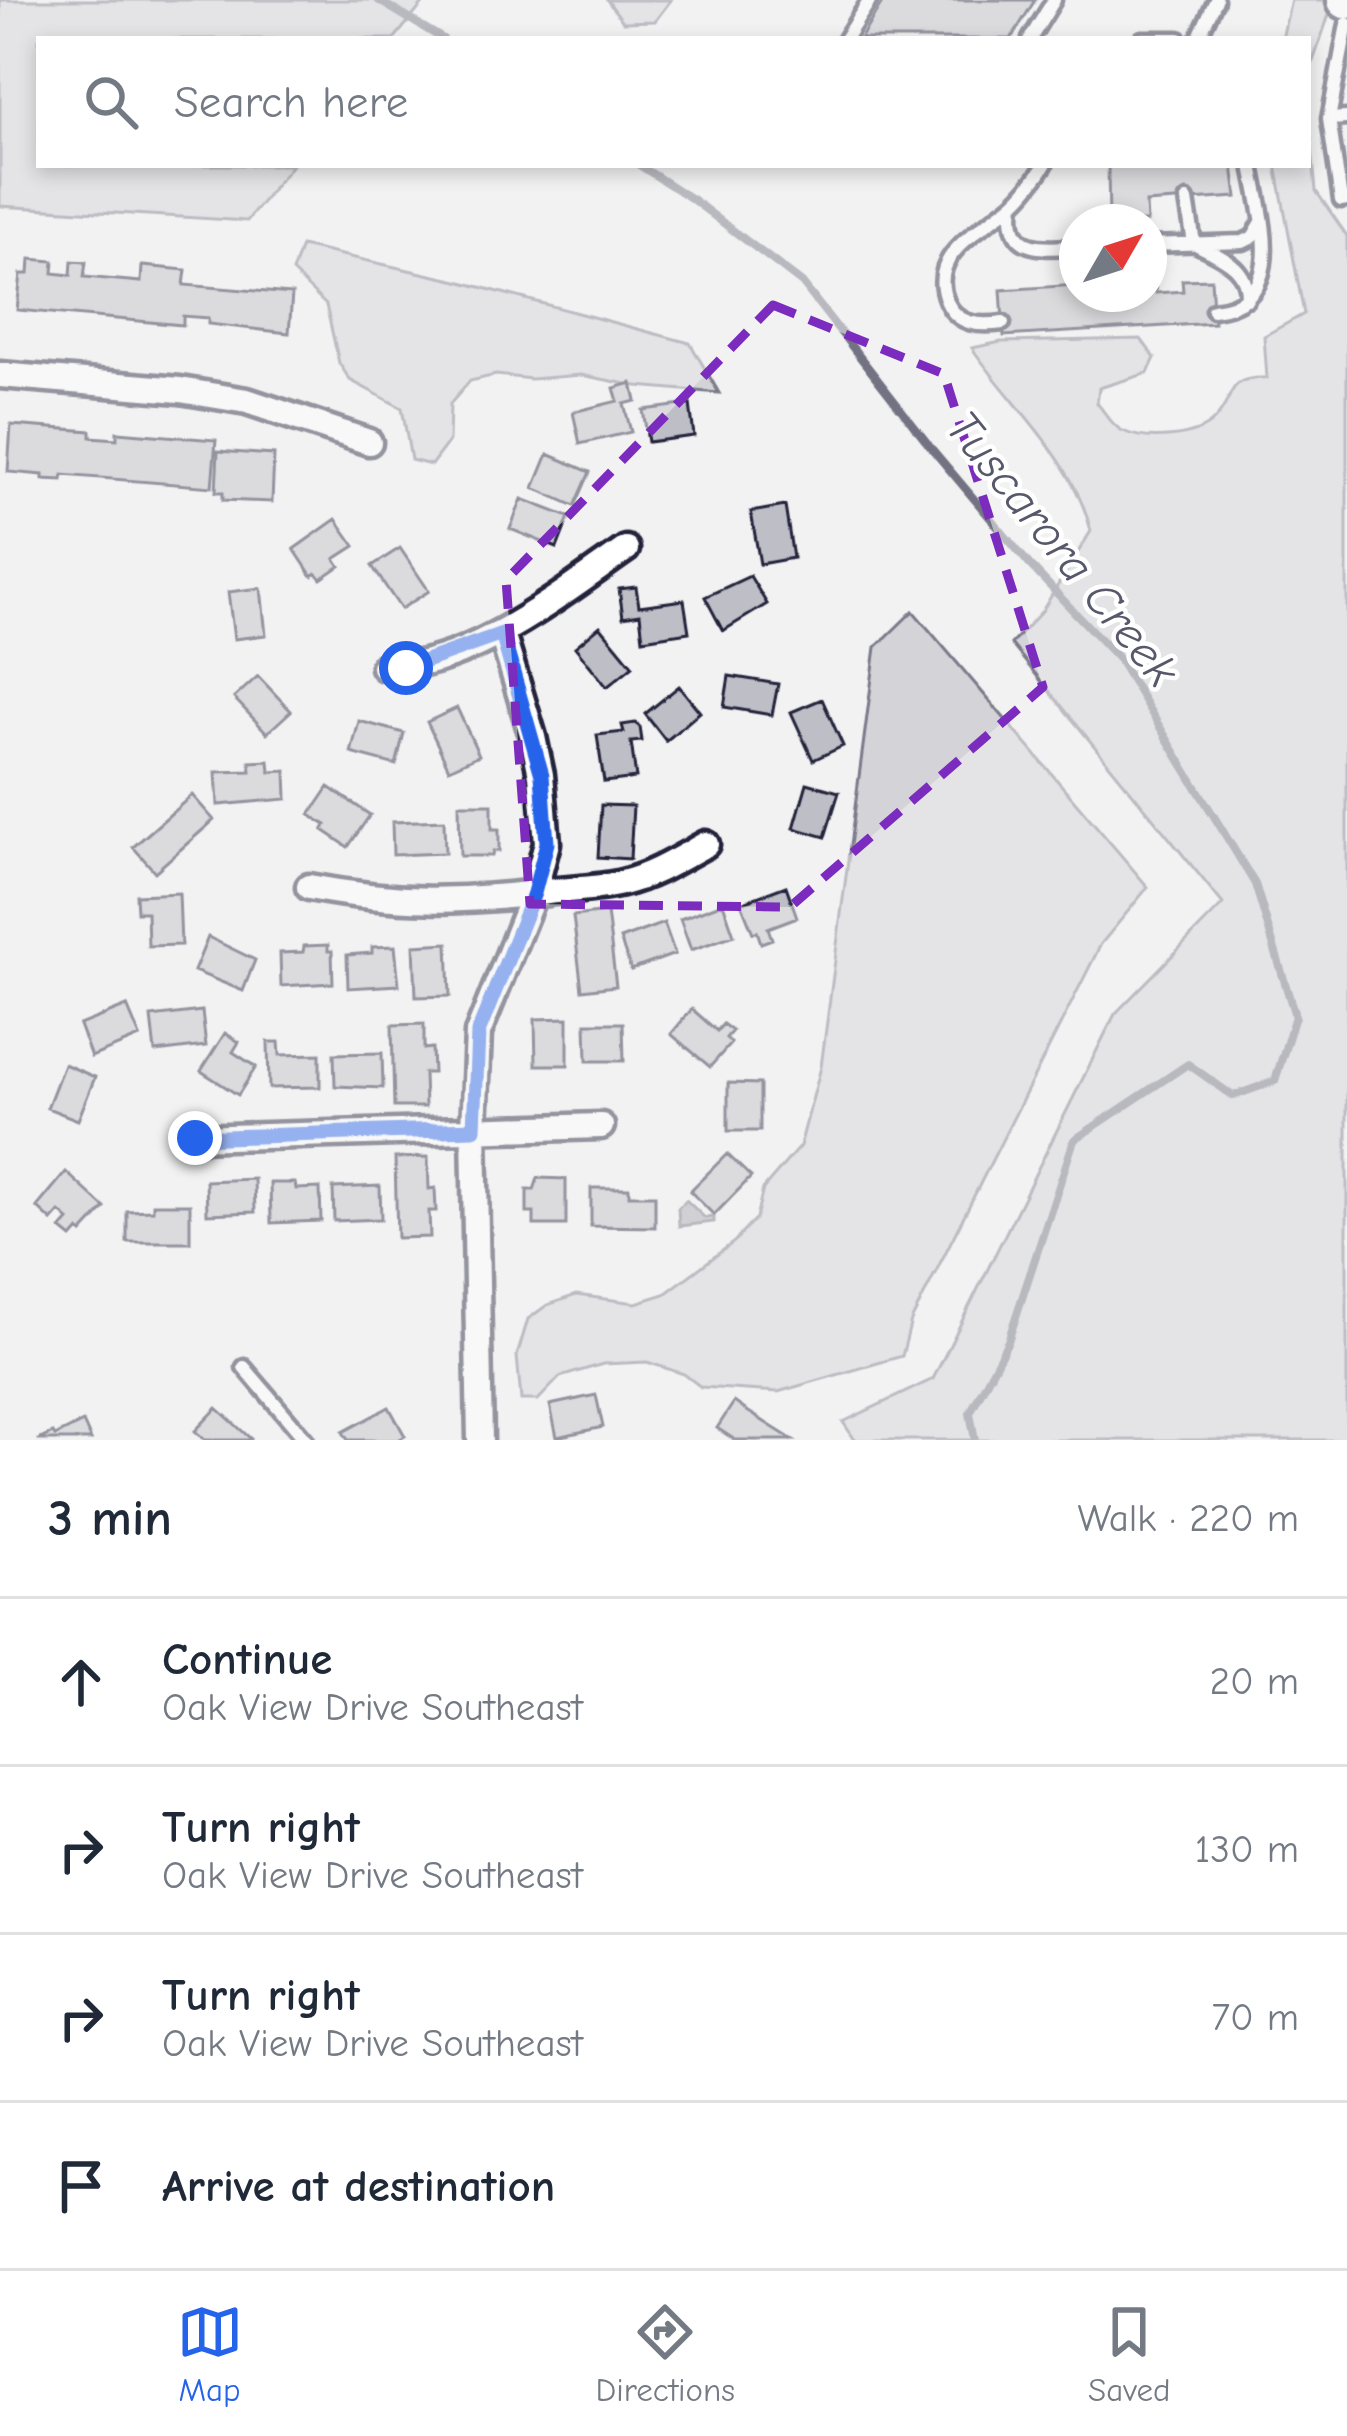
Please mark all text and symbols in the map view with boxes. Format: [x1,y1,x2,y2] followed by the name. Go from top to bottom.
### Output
[36,36,1311,168] search box
[78,69,144,135] icon: search
[174,76,408,128] text: Search here
[1059,204,1167,312] north arrow
[934,400,1190,698] water label: Tuscarora Creek
[379,641,433,695] route start
[168,1111,222,1165] route end
[48,1489,172,1548] text: 3 min
[1078,1496,1299,1541] text: Walk · 220 m
[162,1633,332,1685] text: Continue
[48,1649,114,1715] icon: ahead
[1210,1659,1299,1704] text: 20 m
[162,1685,583,1730] text: Oak View Drive Southeast
[162,1801,360,1853] text: Turn right
[48,1817,114,1883] icon: right
[1195,1827,1299,1872] text: 130 m
[162,1853,583,1898] text: Oak View Drive Southeast
[162,1969,360,2021] text: Turn right
[48,1985,114,2051] icon: right
[1212,1995,1299,2040] text: 70 m
[162,2021,583,2066] text: Oak View Drive Southeast
[48,2153,114,2219] icon: arrive
[162,2160,555,2212] text: Arrive at destination
[177,2299,243,2409] tab: Map
[596,2299,735,2409] tab: Directions
[1088,2299,1170,2409] tab: Saved

